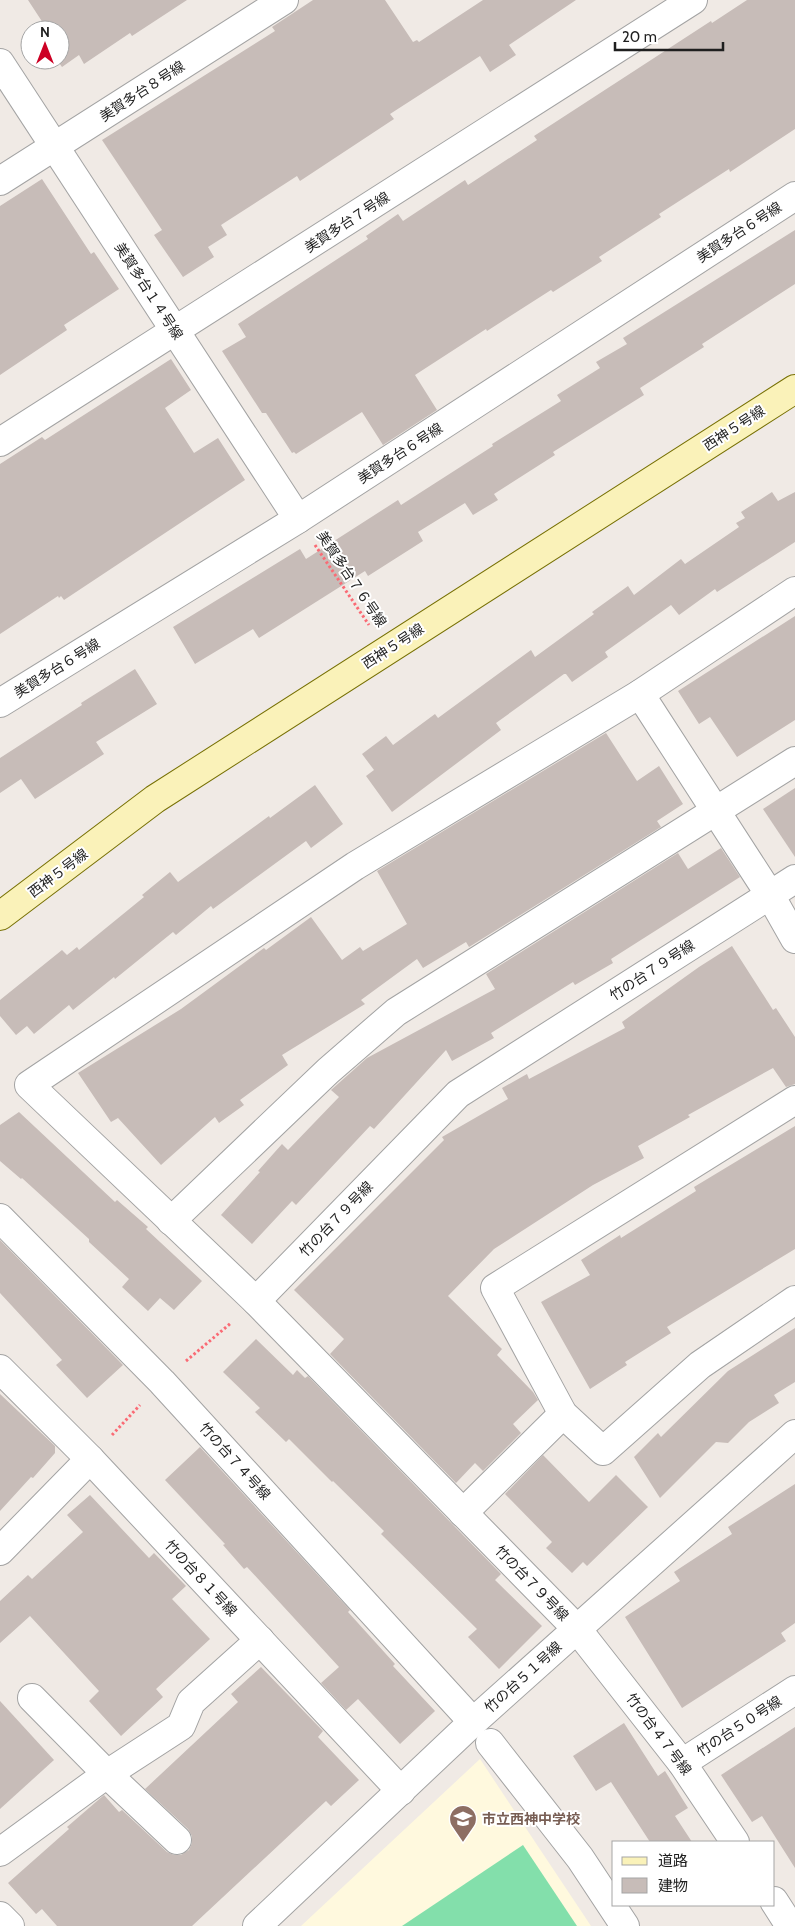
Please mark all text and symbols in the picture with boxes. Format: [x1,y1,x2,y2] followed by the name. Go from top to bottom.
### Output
[20,20,70,70] north arrow
[615,20,722,52] scale bar
[40,23,50,41] text: N
[622,28,657,46] text: 20 m
[96,57,188,125] street label: 美賀多台８号線
[301,188,393,256] street label: 美賀多台７号線
[693,198,785,266] street label: 美賀多台６号線
[111,239,187,343] street label: 美賀多台１４号線
[700,401,768,455] street label: 西神５号線
[354,419,446,487] street label: 美賀多台６号線
[313,528,391,630] street label: 美賀多台７６号線
[359,619,427,673] street label: 西神５号線
[11,634,103,702] street label: 美賀多台６号線
[25,845,91,901] street label: 西神５号線
[606,936,698,1004] street label: 竹の台７９号線
[295,1178,377,1260] street label: 竹の台７９号線
[196,1419,274,1503] street label: 竹の台７４号線
[161,1536,241,1620] street label: 竹の台８１号線
[491,1542,573,1624] street label: 竹の台７９号線
[481,1638,565,1716] street label: 竹の台５１号線
[622,1689,696,1779] street label: 竹の台４７号線
[693,1692,785,1760] street label: 竹の台５０号線
[448,1804,478,1843] school or university icon: 市立西神中学校
[482,1810,580,1828] place label: 市立西神中学校
[612,1841,775,1906] legend
[658,1852,688,1870] text: 道路
[658,1877,688,1895] text: 建物

